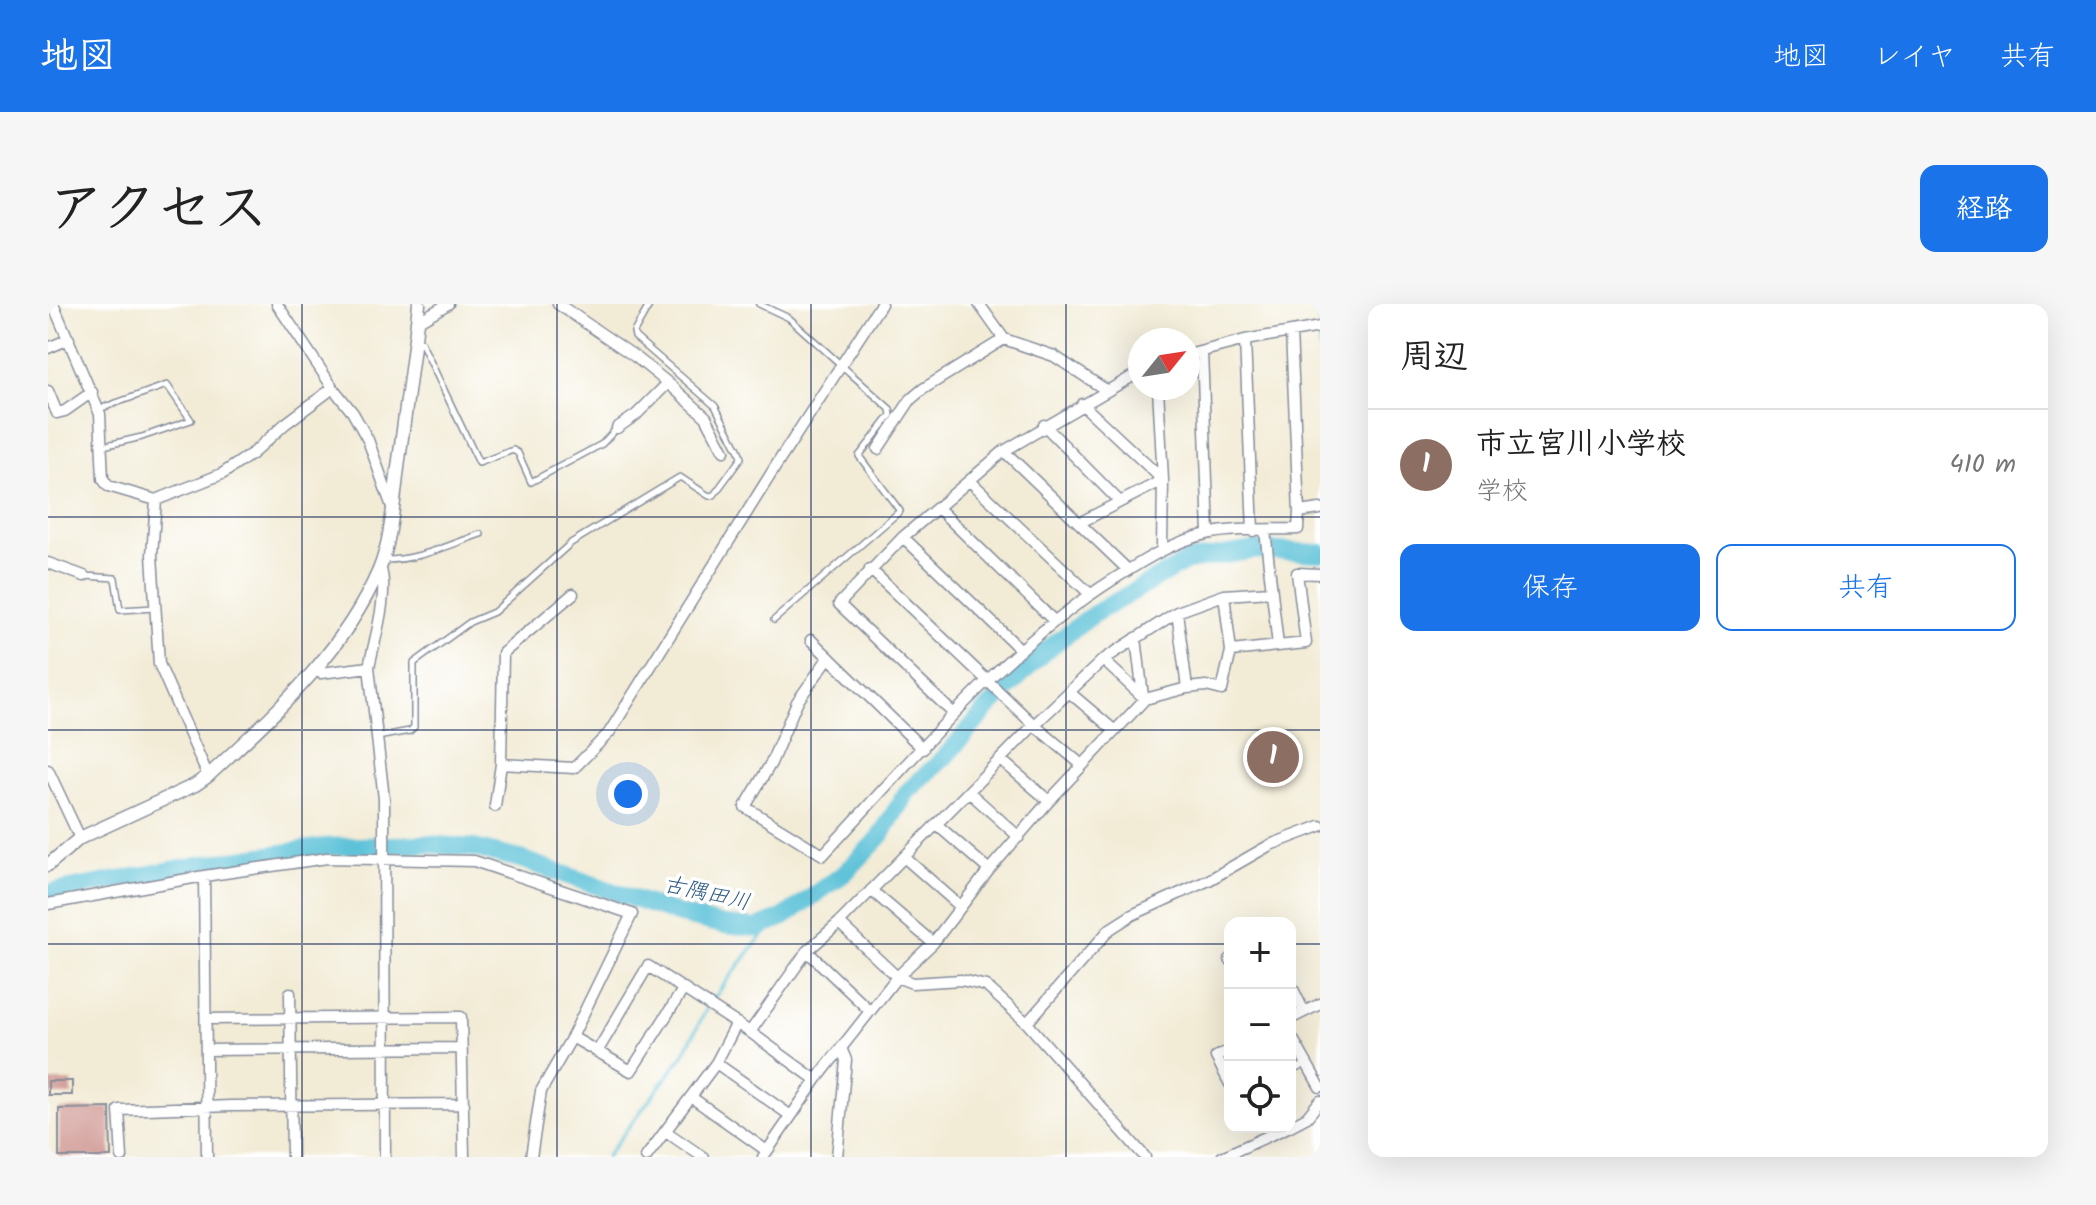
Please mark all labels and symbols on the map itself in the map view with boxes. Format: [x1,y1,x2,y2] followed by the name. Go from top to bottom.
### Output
[1128,328,1200,400] north arrow
[1247,727,1299,787] pin: 1
[608,774,648,814] your location
[660,867,753,921] water label: 古隅田川

